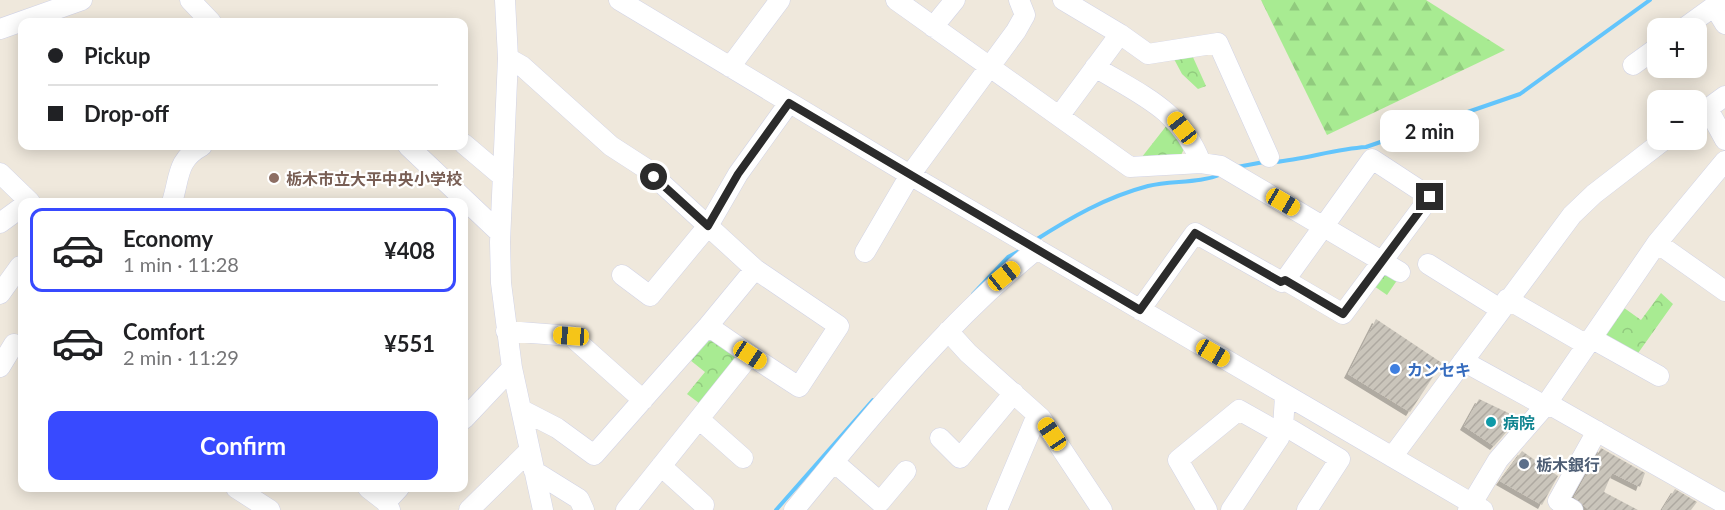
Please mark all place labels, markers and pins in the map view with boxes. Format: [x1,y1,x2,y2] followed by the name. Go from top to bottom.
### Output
[286,169,462,188] place label: 栃木市立大平中央小学校
[267,171,281,185] marker: 栃木市立大平中央小学校
[1407,360,1471,379] place label: カンセキ
[1388,362,1402,376] marker: カンセキ
[1503,413,1535,432] place label: 病院
[1484,415,1498,429] marker: 病院
[1536,455,1600,474] place label: 栃木銀行
[1517,457,1531,471] marker: 栃木銀行

